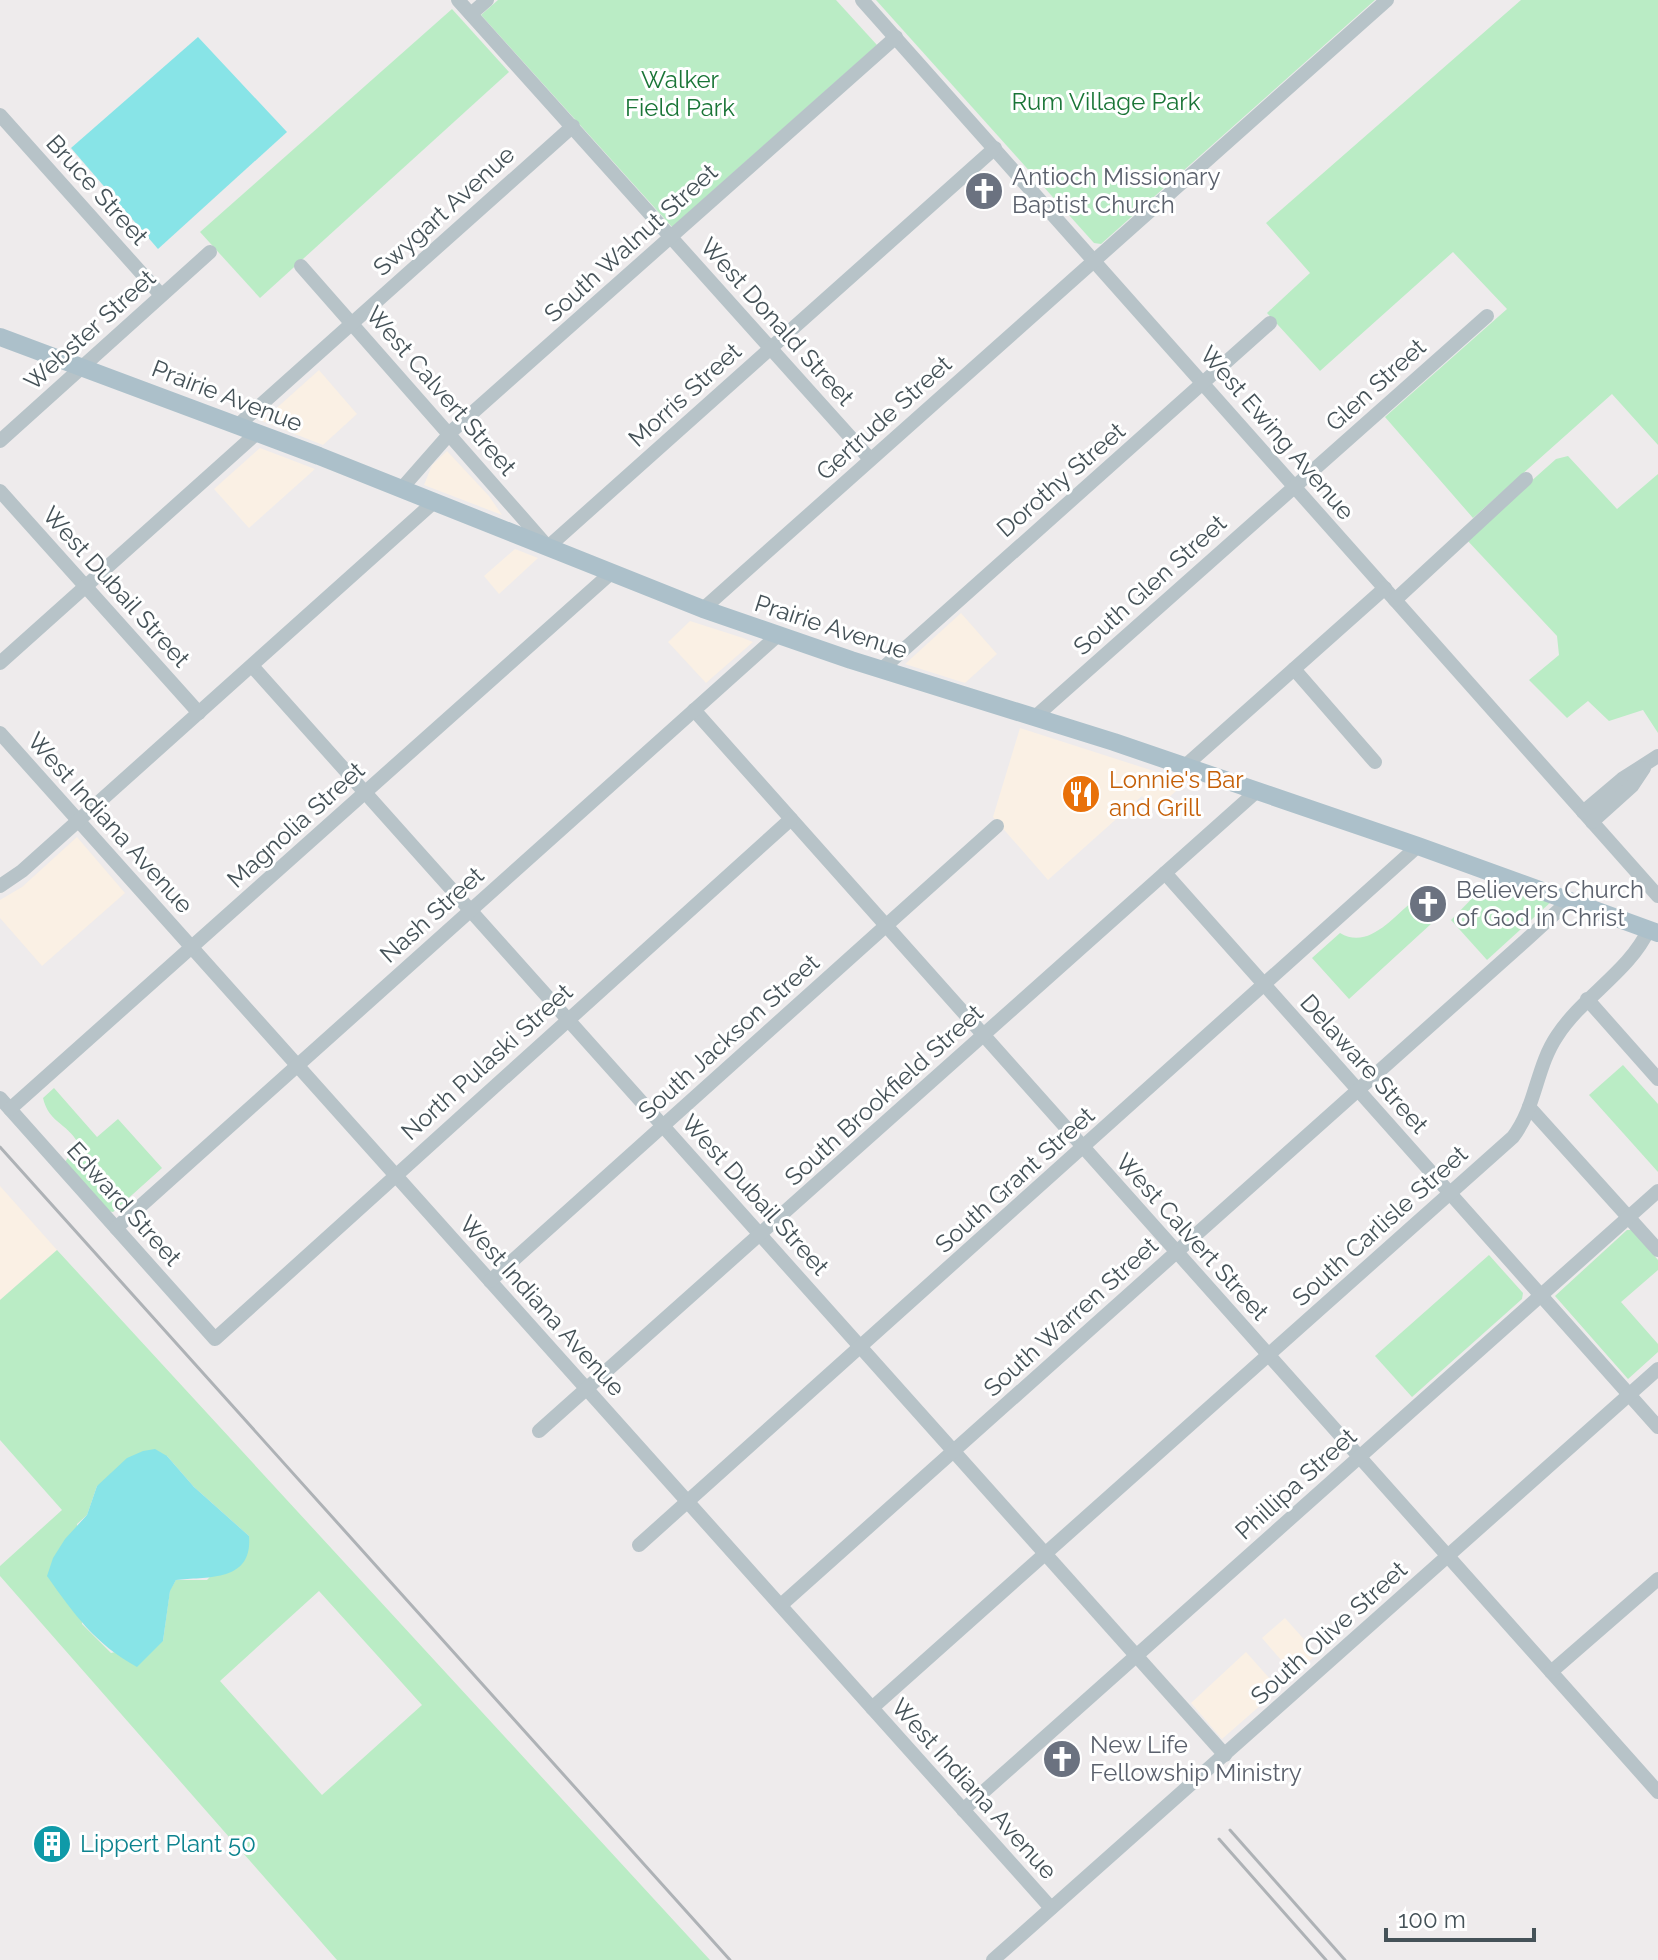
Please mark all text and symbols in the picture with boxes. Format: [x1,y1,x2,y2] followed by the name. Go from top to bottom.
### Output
[625,65,735,122] park label: Walker Field Park
[1012,87,1201,116] park label: Rum Village Park
[40,129,154,251] street label: Bruce Street
[367,140,520,282] street label: Swygart Avenue
[538,157,723,328] street label: South Walnut Street
[1012,162,1220,219] place label: Antioch Missionary Baptist Church
[963,170,1005,212] church icon: Antioch Missionary Baptist Church
[694,232,860,412] street label: West Donald Street
[18,263,161,396] street label: Webster Street
[360,300,523,481] street label: West Calvert Street
[1320,332,1432,437] street label: Glen Street
[622,337,747,453] street label: Morris Street
[1194,340,1361,525] street label: West Ewing Avenue
[810,349,957,486] street label: Gertrude Street
[148,354,307,438] street label: Prairie Avenue
[991,416,1131,543] street label: Dorothy Street
[37,500,196,673] street label: West Dubail Street
[1067,508,1232,661] street label: South Glen Street
[751,588,911,665] street label: Prairie Avenue
[22,726,199,919] street label: West Indiana Avenue
[221,755,370,894] street label: Magnolia Street
[1109,765,1244,822] place label: Lonnie's Bar and Grill
[1060,773,1102,815] restaurant icon: Lonnie's Bar and Grill
[374,860,490,969] street label: Nash Street
[1456,875,1644,932] place label: Believers Church of God in Christ
[1407,883,1449,925] church icon: Believers Church of God in Christ
[632,948,825,1126] street label: South Jackson Street
[395,977,578,1146] street label: North Pulaski Street
[1294,988,1435,1139] street label: Delaware Street
[779,998,989,1191] street label: South Brookfield Street
[929,1100,1100,1259] street label: South Grant Street
[676,1108,835,1281] street label: West Dubail Street
[61,1136,188,1272] street label: Edward Street
[1286,1139,1473,1312] street label: South Carlisle Street
[1110,1147,1275,1326] street label: West Calvert Street
[454,1209,631,1402] street label: West Indiana Avenue
[978,1231,1164,1403] street label: South Warren Street
[1229,1422,1362,1546] street label: Phillipa Street
[1245,1555,1413,1710] street label: South Olive Street
[886,1692,1063,1885] street label: West Indiana Avenue
[1090,1730,1302,1787] place label: New Life Fellowship Ministry
[1041,1738,1083,1780] church icon: New Life Fellowship Ministry
[31,1823,73,1865] building icon: Lippert Plant 50
[80,1829,256,1858] place label: Lippert Plant 50
[1386,1892,1534,1942] scale bar
[1398,1905,1466,1934] text: 100 m

